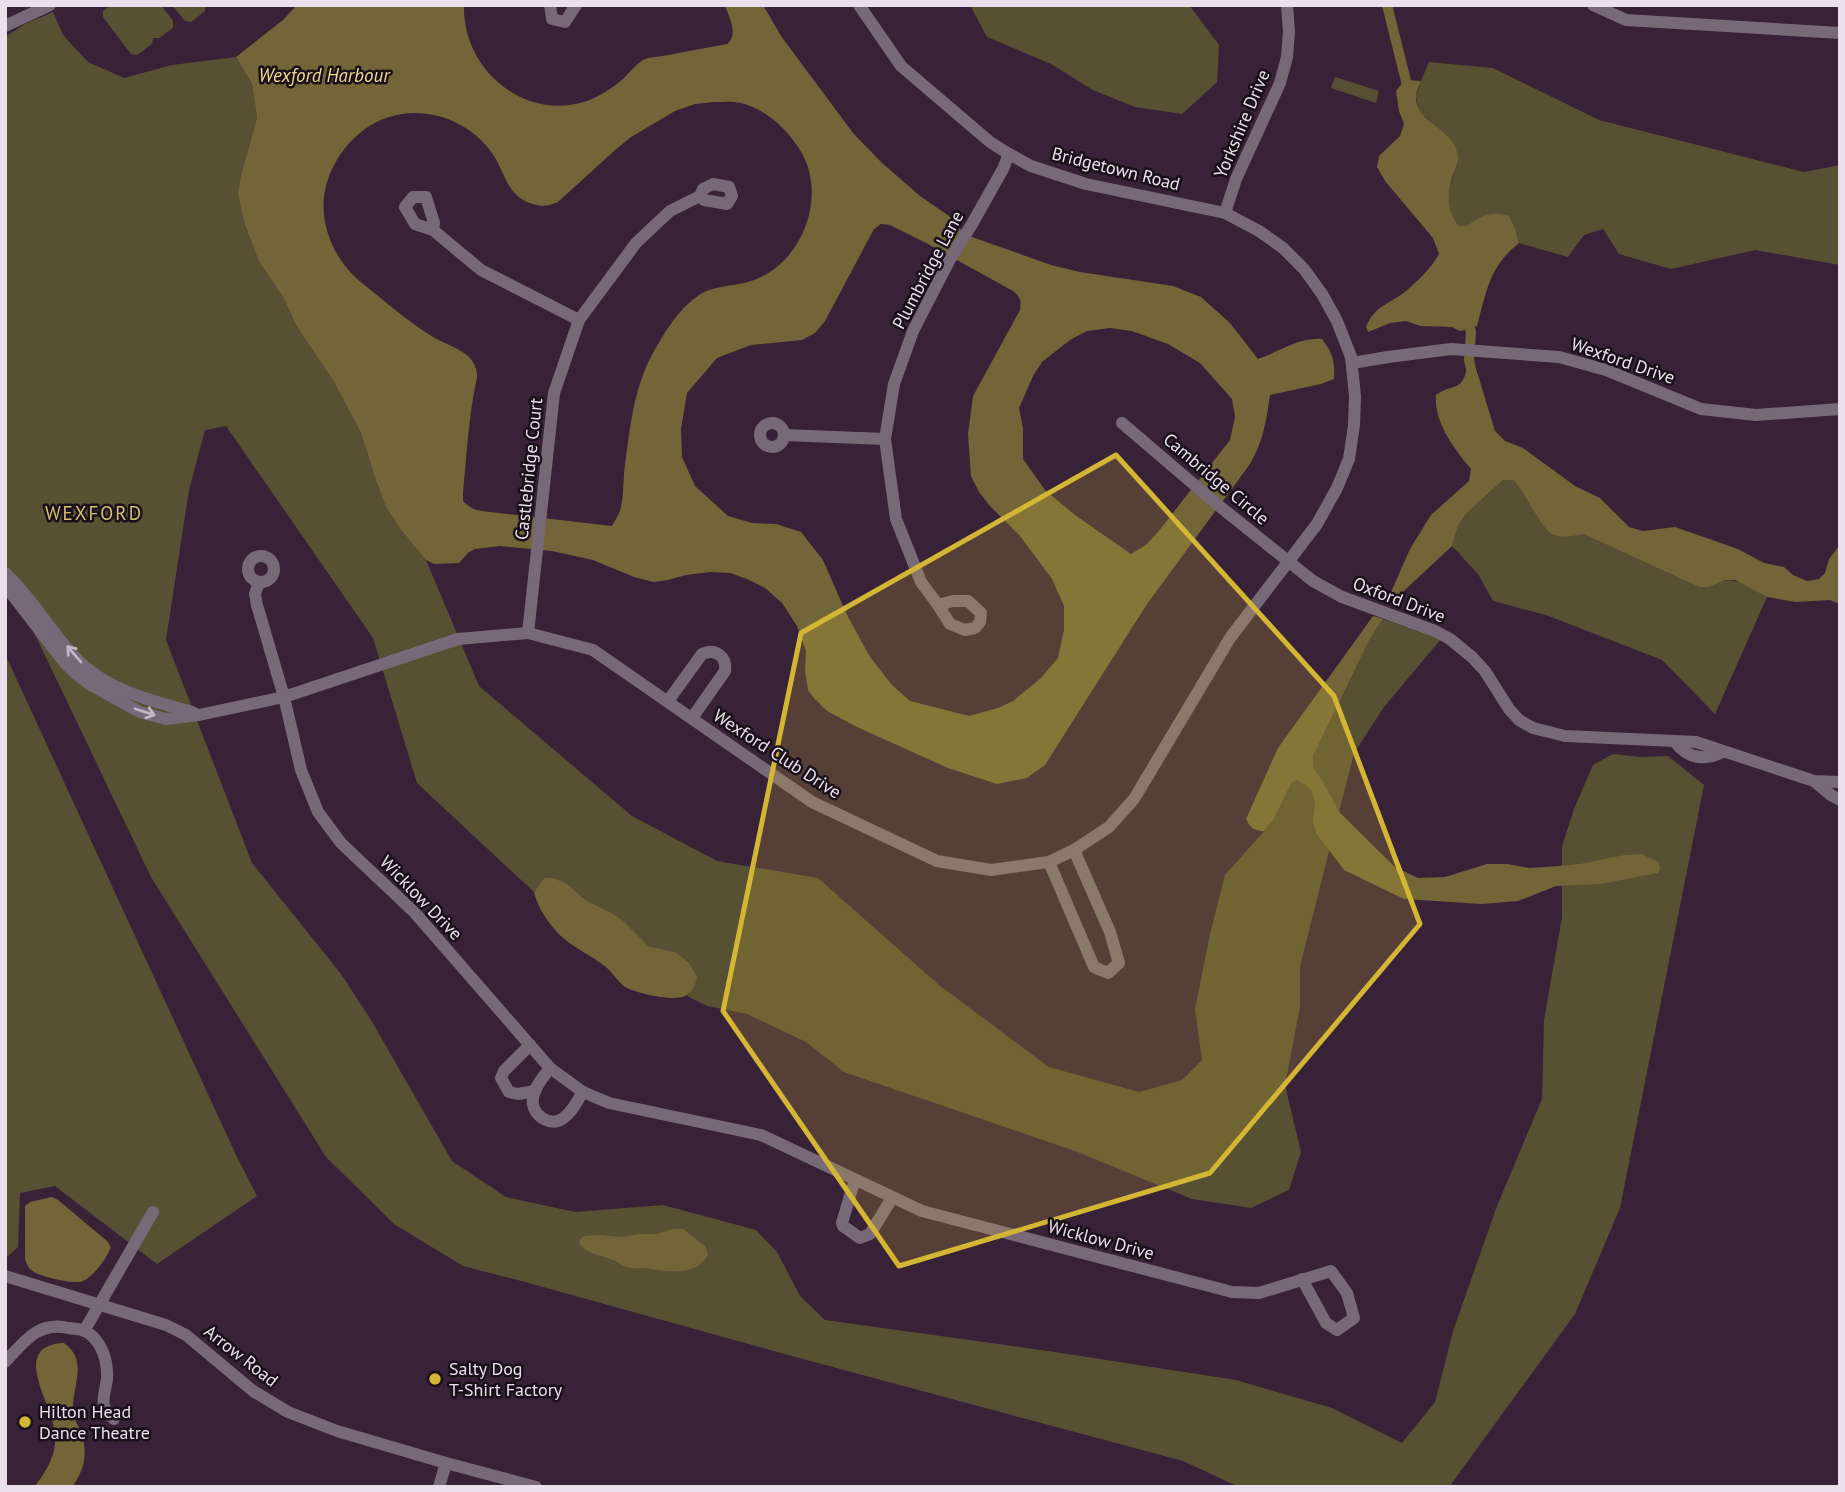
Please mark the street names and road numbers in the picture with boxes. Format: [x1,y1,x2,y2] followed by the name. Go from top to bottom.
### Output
[1208,66,1275,181] street label: Yorkshire Drive
[1050,141,1183,196] street label: Bridgetown Road
[887,207,968,333] street label: Plumbridge Lane
[1568,332,1678,389] street label: Wexford Drive
[510,397,547,541] street label: Castlebridge Court
[1159,428,1274,530] street label: Cambridge Circle
[1350,571,1449,628] street label: Oxford Drive
[709,704,846,804] street label: Wexford Club Drive
[375,850,468,945] street label: Wicklow Drive
[1045,1214,1157,1265] street label: Wicklow Drive
[200,1319,283,1392] street label: Arrow Road

